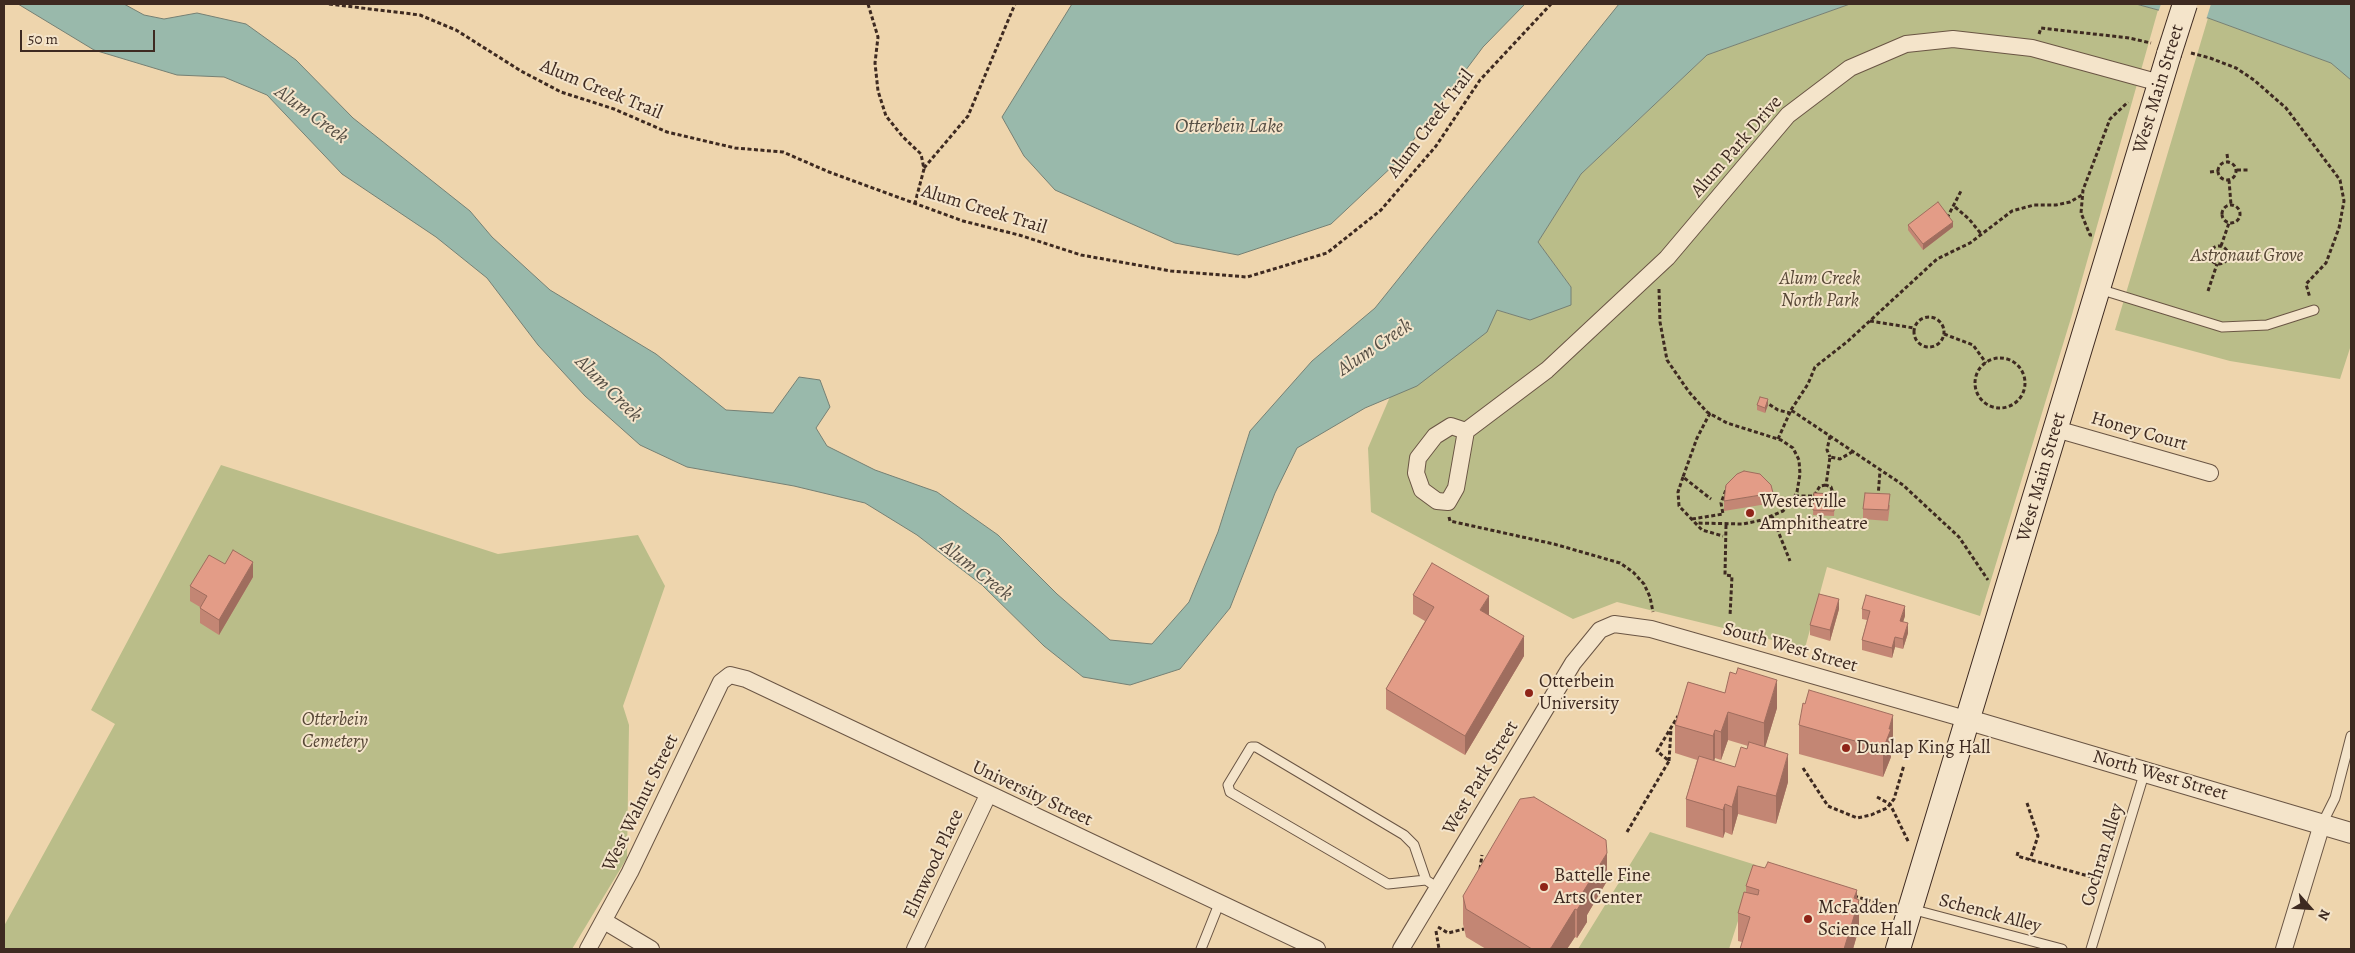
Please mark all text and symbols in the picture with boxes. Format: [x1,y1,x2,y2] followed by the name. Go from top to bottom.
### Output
[22,20,158,52] scale bar
[2129,22,2189,156] street label: West Main Street
[28,29,58,49] text: 50 m
[537,55,665,125] street label: Alum Creek Trail
[1383,65,1479,183] street label: Alum Creek Trail
[269,80,353,150] water label: Alum Creek
[1687,91,1787,203] street label: Alum Park Drive
[1175,115,1283,139] water label: Otterbein Lake
[919,180,1049,240] street label: Alum Creek Trail
[2191,245,2303,267] park label: Astronaut Grove
[1780,268,1860,312] park label: Alum Creek North Park
[1333,314,1417,382] water label: Alum Creek
[569,350,647,428] water label: Alum Creek
[2088,407,2190,457] street label: Honey Court
[2013,410,2071,544] street label: West Main Street
[1760,491,1868,535] place label: Westerville Amphitheatre
[1744,507,1756,519] marker: Westerville Amphitheatre
[935,535,1017,607] water label: Alum Creek
[1720,618,1860,678] street label: South West Street
[1539,671,1619,715] place label: Otterbein University
[1523,687,1535,699] marker: Otterbein University
[302,709,368,753] park label: Otterbein Cemetery
[1438,717,1524,839] street label: West Park Street
[598,731,684,875] street label: West Walnut Street
[1856,737,1990,759] place label: Dunlap King Hall
[1840,742,1852,754] marker: Dunlap King Hall
[2090,746,2230,806] street label: North West Street
[968,756,1096,832] street label: University Street
[2077,801,2129,909] street label: Cochran Alley
[899,806,969,922] street label: Elmwood Place
[1554,865,1650,909] place label: Battelle Fine Arts Center
[1538,881,1550,893] marker: Battelle Fine Arts Center
[2285,883,2335,933] north arrow
[1936,889,2044,939] street label: Schenck Alley
[1818,897,1912,941] place label: McFadden Science Hall
[2313,906,2335,924] text: N
[1802,913,1814,925] marker: McFadden Science Hall

